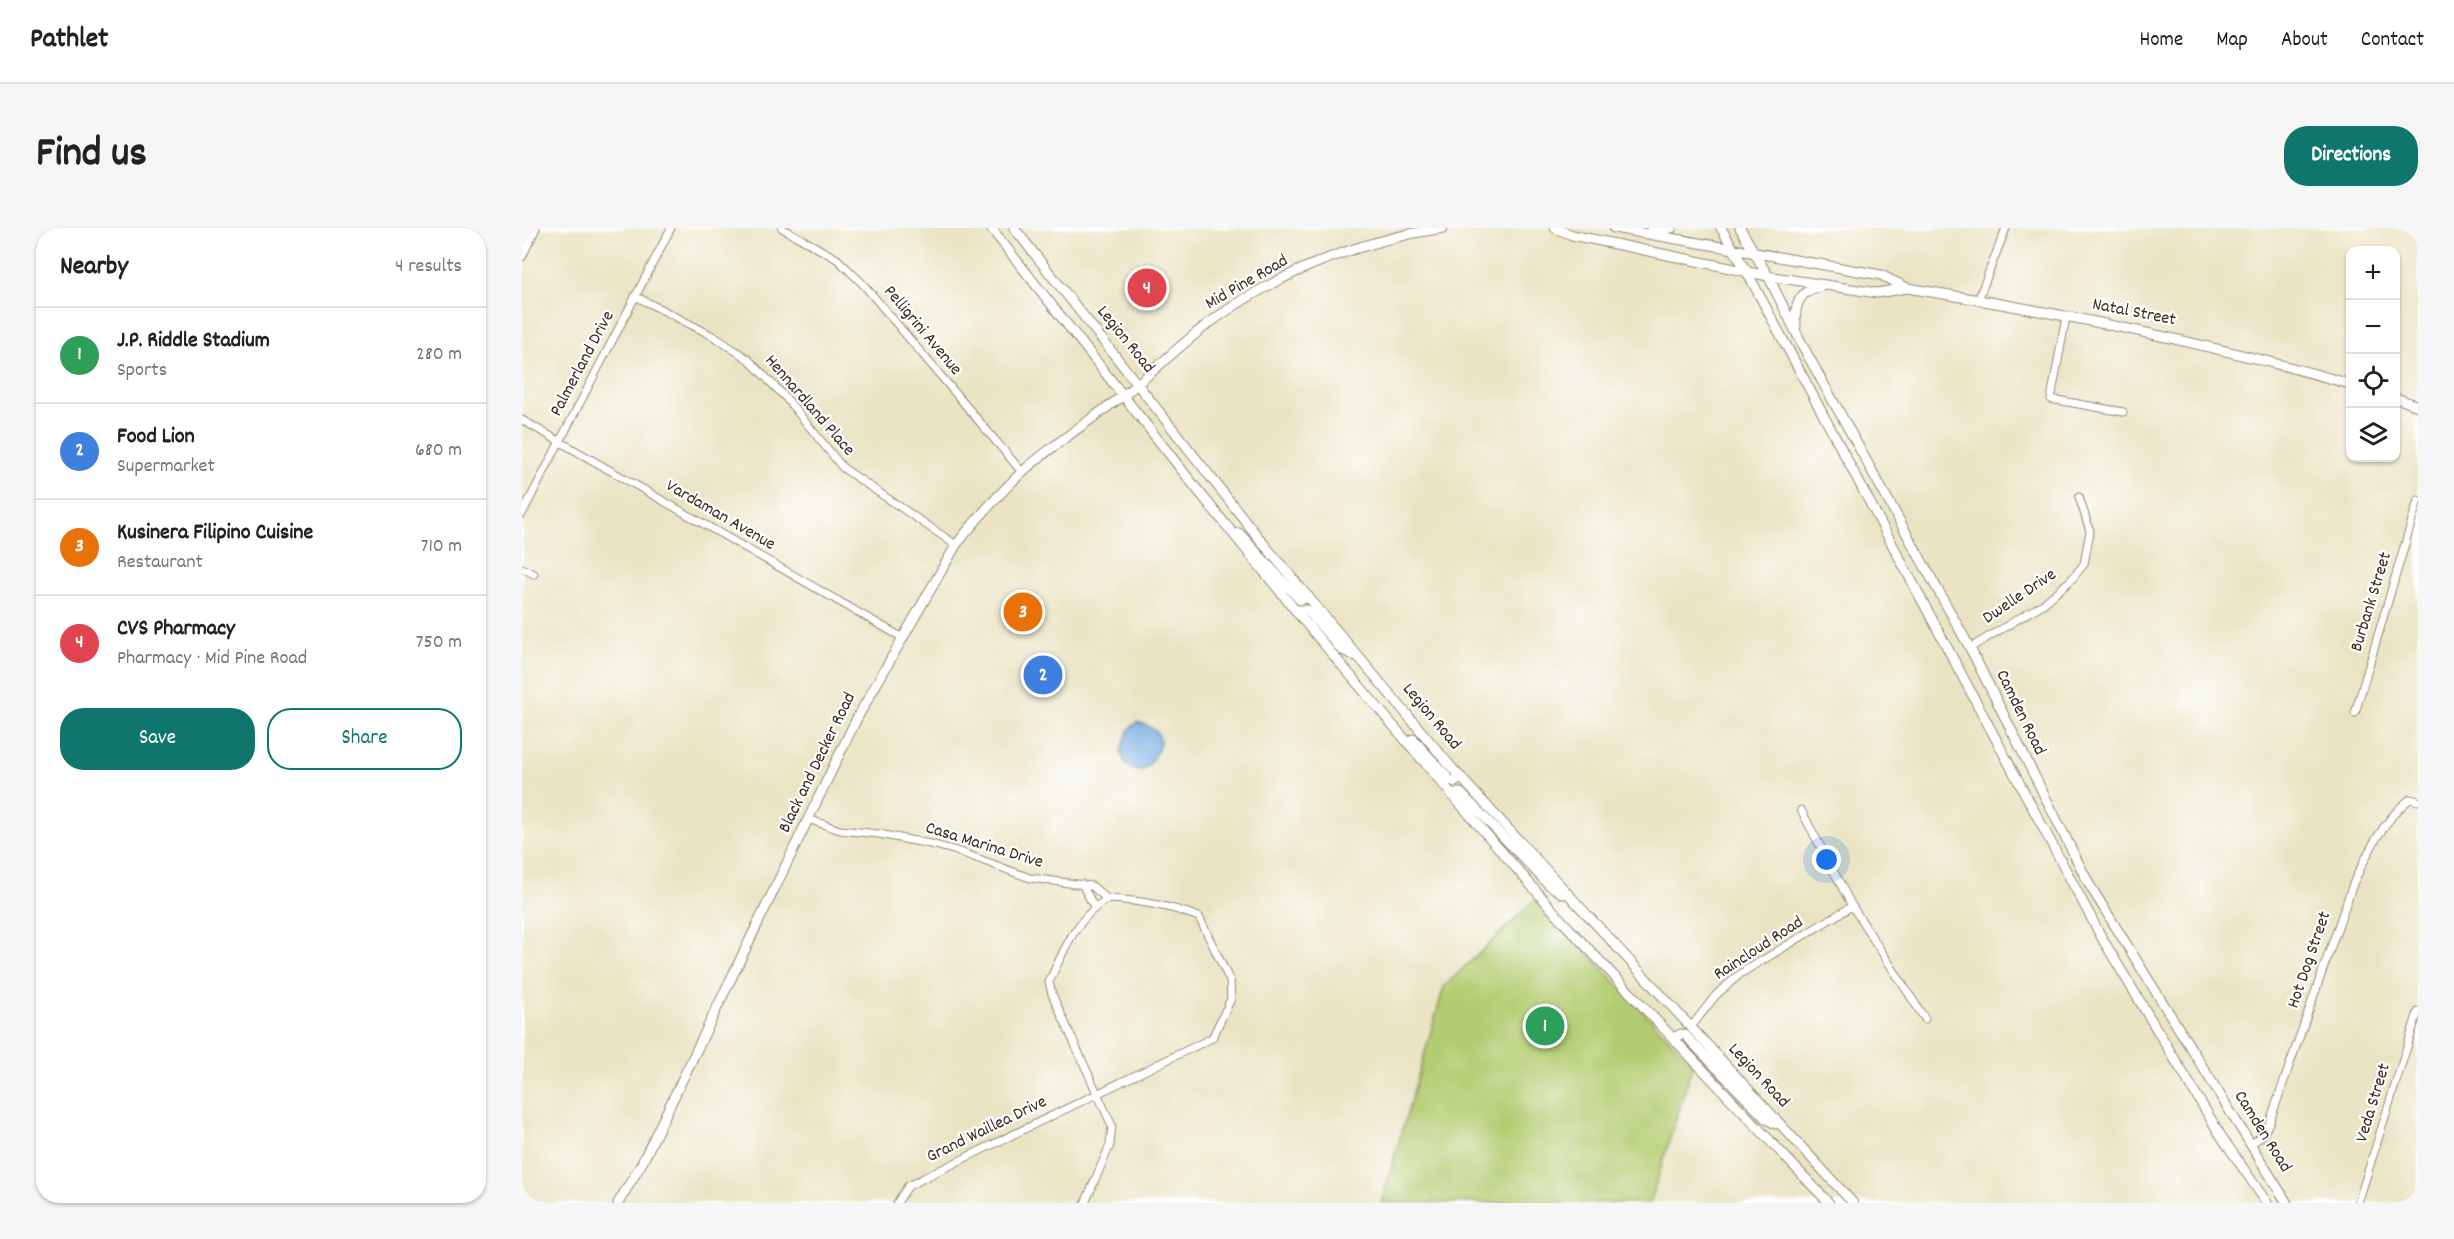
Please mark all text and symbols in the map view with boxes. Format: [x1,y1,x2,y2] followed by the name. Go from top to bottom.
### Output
[30,21,108,61] text: Pathlet
[2139,26,2183,56] text: Home
[2216,26,2248,56] text: Map
[2281,26,2328,56] text: About
[2361,26,2424,56] text: Contact
[36,126,147,186] text: Find us
[2284,126,2418,186] button: Directions
[2346,246,2400,462] map controls
[2346,246,2400,300] button: +
[60,249,128,286] text: Nearby
[1201,249,1293,317] street label: Mid Pine Road
[395,253,462,281] text: 4 results
[1128,266,1166,310] pin: 4
[877,281,967,382] street label: Pelligrini Avenue
[2090,293,2178,333] street label: Natal Street
[2346,300,2400,354] button: −
[1090,301,1160,379] street label: Legion Road
[545,307,621,421] street label: Palmerland Drive
[117,326,270,357] text: J.P. Riddle Stadium
[77,341,82,369] text: 1
[416,341,462,369] text: 280 m
[758,350,860,462] street label: Hennardland Place
[2346,354,2400,408] button: locate
[117,357,167,385] text: Sports
[2346,408,2400,462] button: layers
[117,422,195,453] text: Food Lion
[75,437,84,465] text: 2
[415,437,462,465] text: 680 m
[117,453,215,481] text: Supermarket
[660,474,780,558] street label: Vardaman Avenue
[117,518,313,549] text: Kusinera Filipino Cuisine
[75,533,84,561] text: 3
[421,533,462,561] text: 710 m
[117,549,203,577] text: Restaurant
[2345,549,2399,655] street label: Burbank Street
[1978,563,2062,631] street label: Dwelle Drive
[1004,590,1042,634] pin: 3
[117,614,235,645] text: CVS Pharmacy
[75,629,84,657] text: 4
[416,629,462,657] text: 750 m
[117,645,307,673] text: Pharmacy · Mid Pine Road
[1024,652,1062,698] pin: 2
[1989,666,2051,760] street label: Camden Road
[1396,678,1466,756] street label: Legion Road
[773,689,863,837] street label: Black and Decker Road
[60,708,255,770] button: Save
[267,708,462,770] button: Share
[922,816,1046,876] street label: Casa Marina Drive
[1812,845,1841,874] your location
[2282,908,2338,1012] street label: Hot Dog Street
[1709,911,1809,987] street label: Raincloud Road
[1526,1004,1564,1048] pin: 1
[1721,1038,1795,1114] street label: Legion Road
[2350,1060,2398,1146] street label: Veda Street
[2227,1086,2297,1178] street label: Camden Road
[923,1090,1051,1170] street label: Grand Waillea Drive

